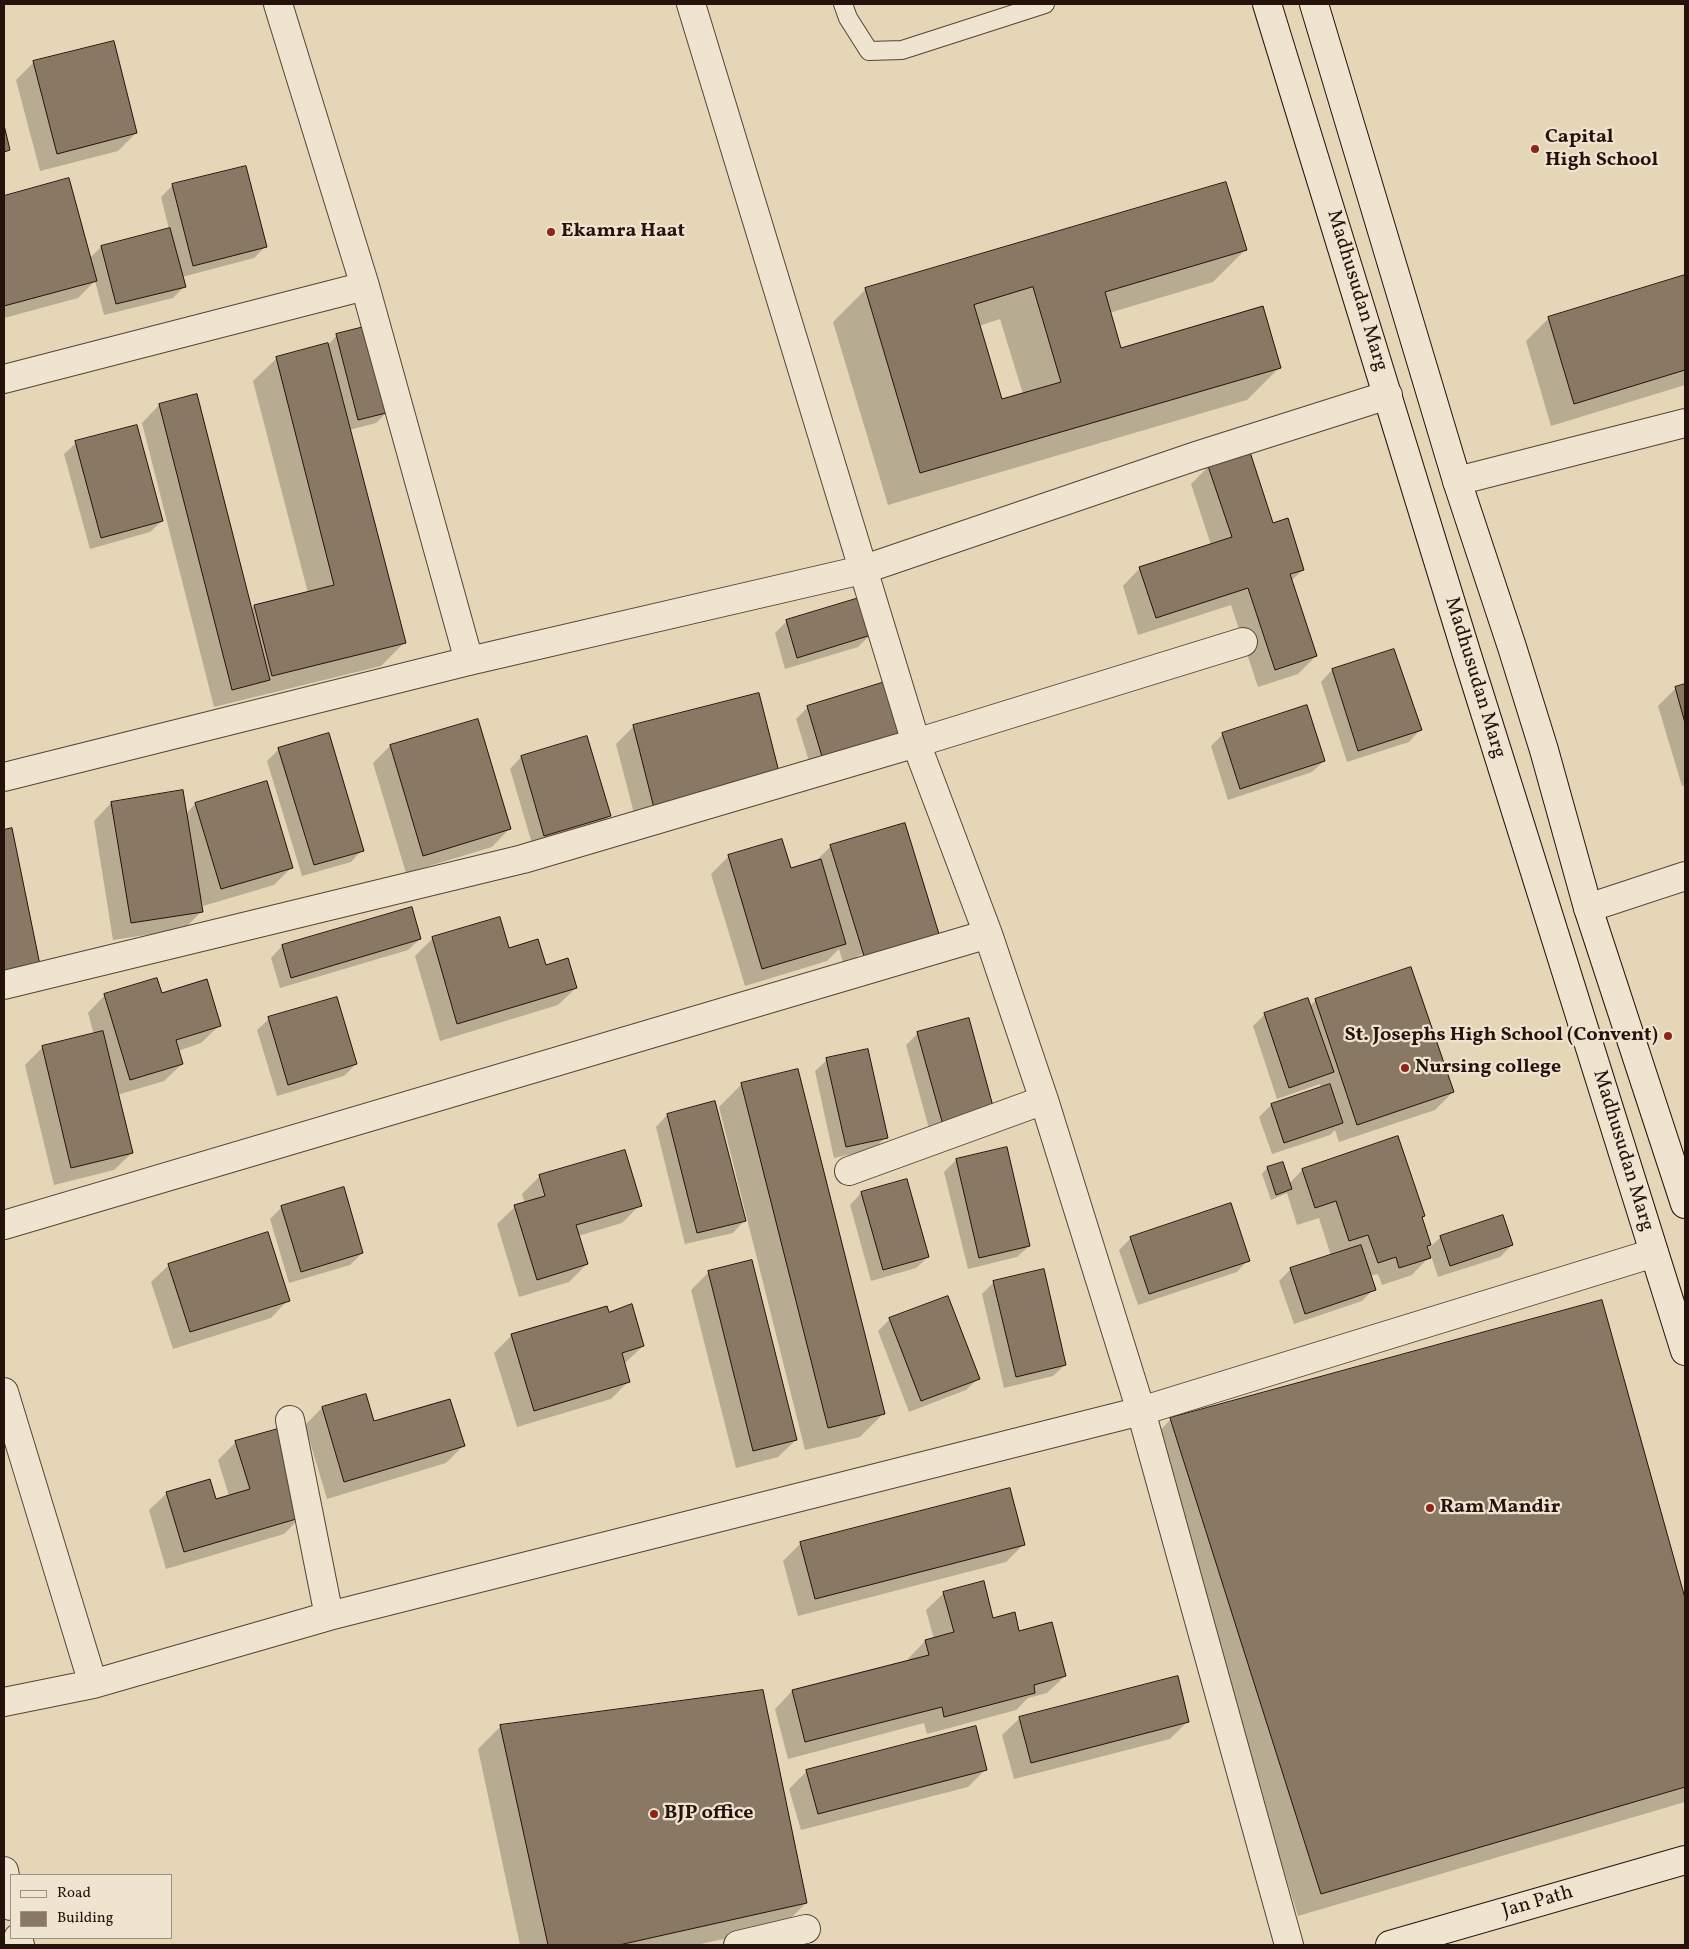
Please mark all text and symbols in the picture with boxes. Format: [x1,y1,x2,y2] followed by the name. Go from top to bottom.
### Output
[1545,126,1658,173] place label: Capital High School
[1529,143,1541,155] marker: Capital High School
[1320,208,1392,374] street label: Madhusudan Marg
[561,220,685,244] place label: Ekamra Haat
[545,226,557,238] marker: Ekamra Haat
[1438,595,1510,761] street label: Madhusudan Marg
[1344,1024,1658,1048] place label: St. Josephs High School (Convent)
[1662,1030,1674,1042] marker: St. Josephs High School (Convent)
[1415,1056,1561,1080] place label: Nursing college
[1399,1062,1411,1074] marker: Nursing college
[1586,1068,1658,1234] street label: Madhusudan Marg
[1440,1496,1560,1520] place label: Ram Mandir
[1424,1502,1436,1514] marker: Ram Mandir
[664,1802,753,1826] place label: BJP office
[648,1808,660,1820] marker: BJP office
[10,1874,172,1939] legend
[1500,1881,1576,1925] street label: Jan Path
[57,1883,91,1904] text: Road
[57,1908,113,1929] text: Building

